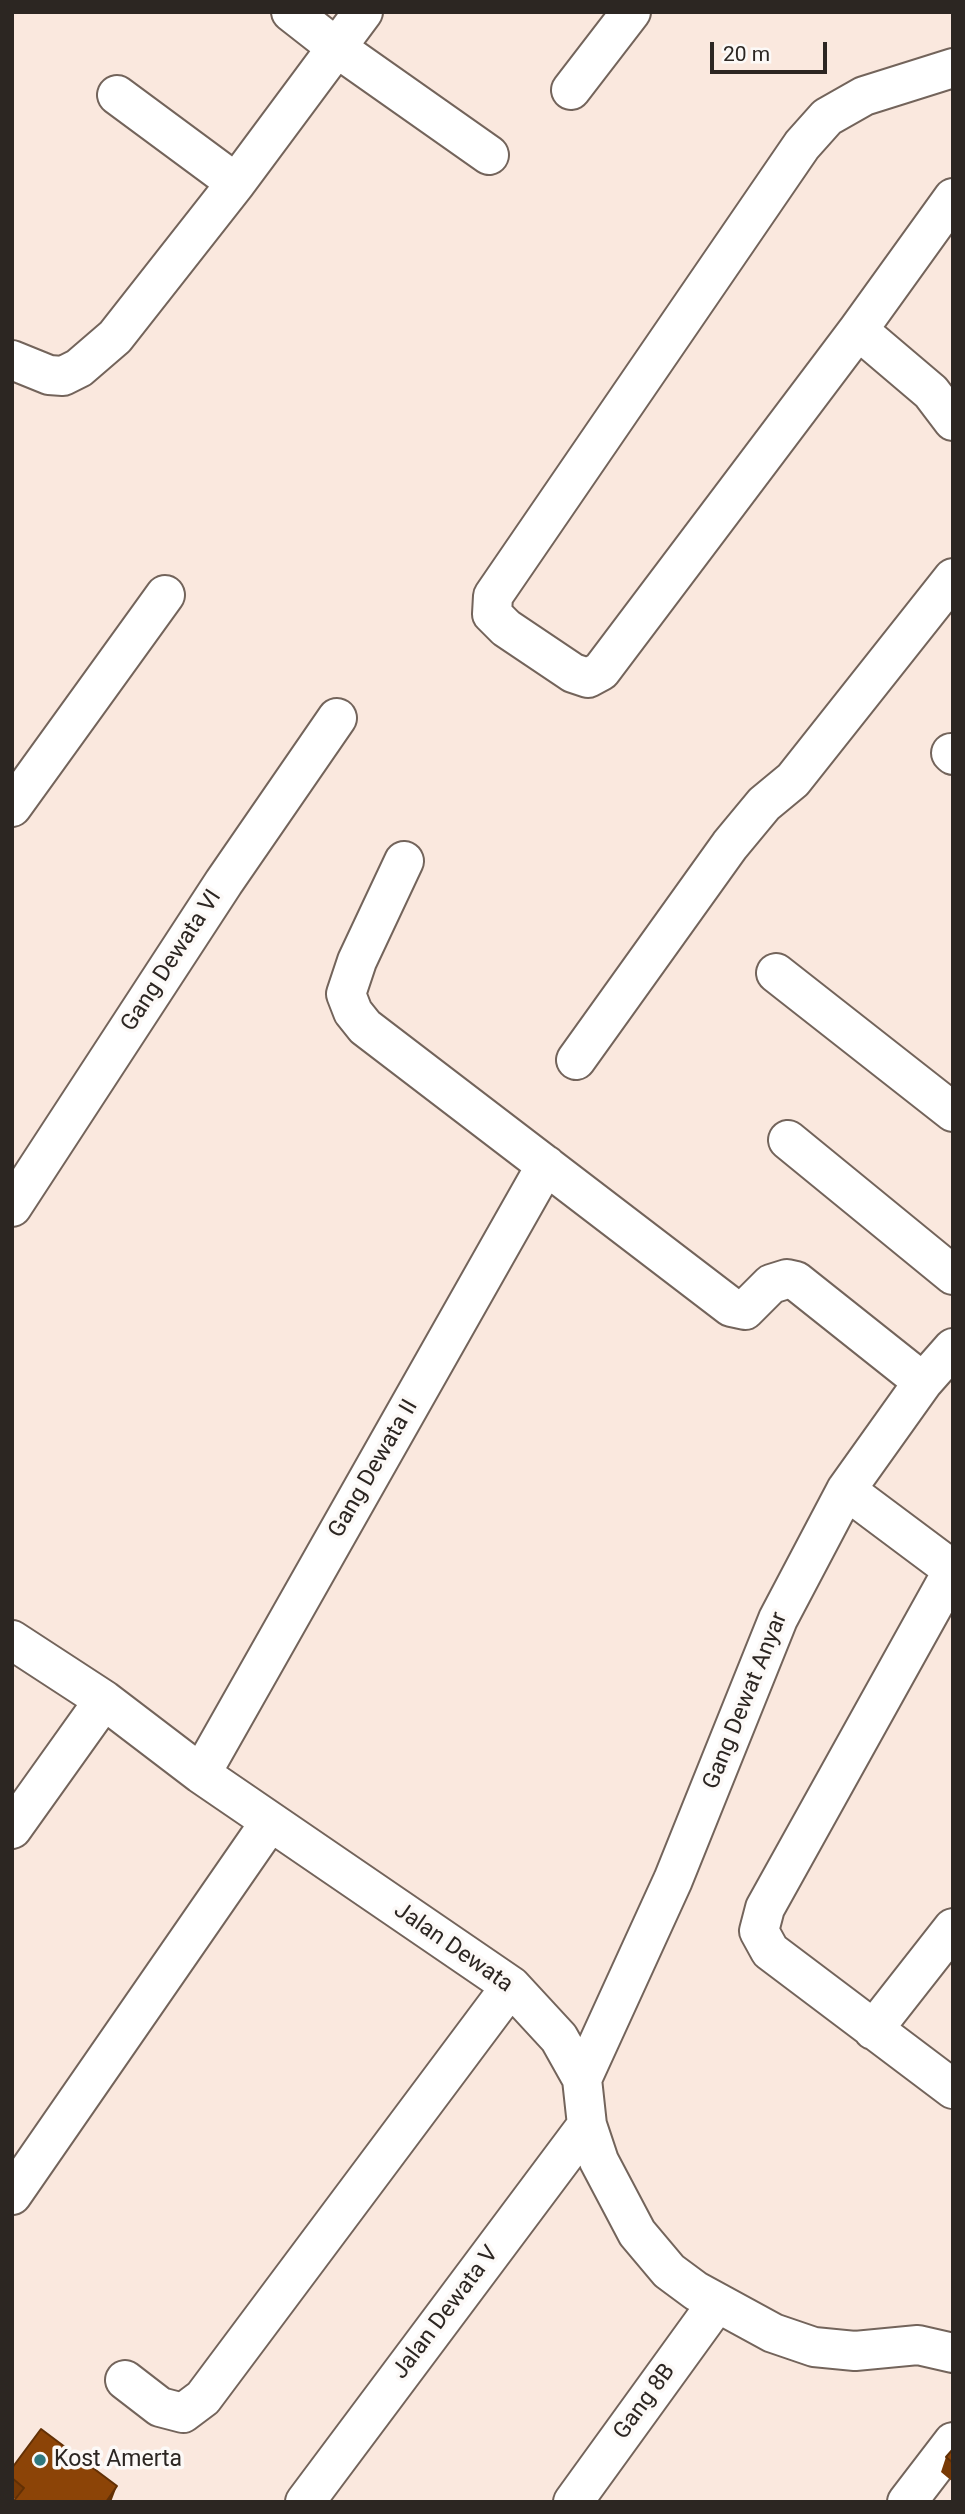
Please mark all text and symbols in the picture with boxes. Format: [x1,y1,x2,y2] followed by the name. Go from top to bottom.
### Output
[713,28,830,72] scale bar
[723,42,770,66] text: 20 m
[116,885,228,1037] street label: Gang Dewata VI
[323,1395,425,1543] street label: Gang Dewata II
[698,1608,794,1794] street label: Gang Dewat Anyar
[388,1897,518,1999] street label: Jalan Dewata
[387,2241,505,2385] street label: Jalan Dewata V
[608,2359,682,2445] street label: Gang 8B
[54,2446,182,2474] place label: Kost Amerta
[32,2452,48,2468] marker: Kost Amerta

